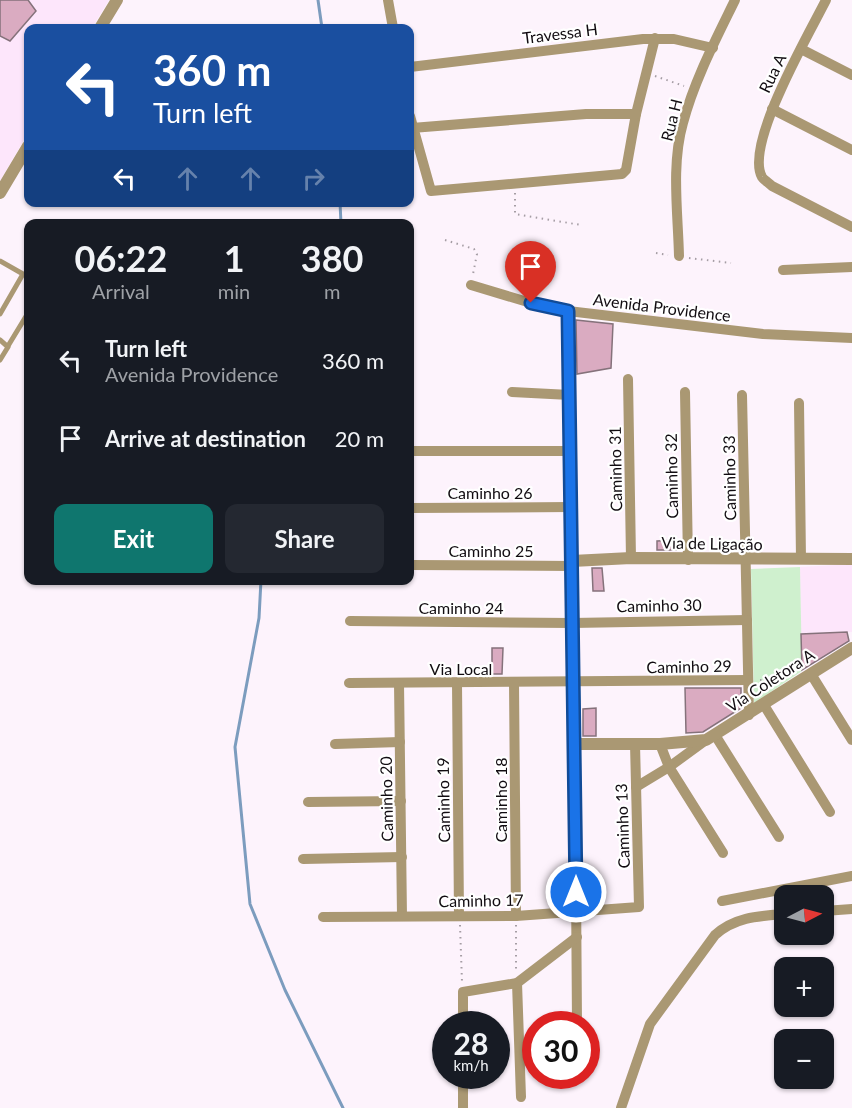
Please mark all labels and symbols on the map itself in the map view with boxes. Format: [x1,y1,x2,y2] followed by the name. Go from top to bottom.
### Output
[521,19,599,47] street label: Travessa H
[754,50,790,96] street label: Rua A
[657,97,685,143] street label: Rua H
[505,241,556,303] pin
[592,289,732,325] street label: Avenida Providence
[605,426,625,512] street label: Caminho 31
[661,433,681,519] street label: Caminho 32
[719,435,739,521] street label: Caminho 33
[447,483,533,502] street label: Caminho 26
[661,533,763,553] street label: Via de Ligação
[448,541,534,560] street label: Caminho 25
[616,595,702,615] street label: Caminho 30
[418,598,504,617] street label: Caminho 24
[722,644,818,716] street label: Via Coletora A
[646,656,732,676] street label: Caminho 29
[430,659,492,678] street label: Via Local
[376,756,396,842] street label: Caminho 20
[433,757,453,843] street label: Caminho 19
[491,757,510,843] street label: Caminho 18
[611,783,633,869] street label: Caminho 13
[544,860,608,924] position arrow
[774,885,834,945] north arrow
[438,890,524,910] street label: Caminho 17
[522,1011,600,1089] speed limit sign: 30

